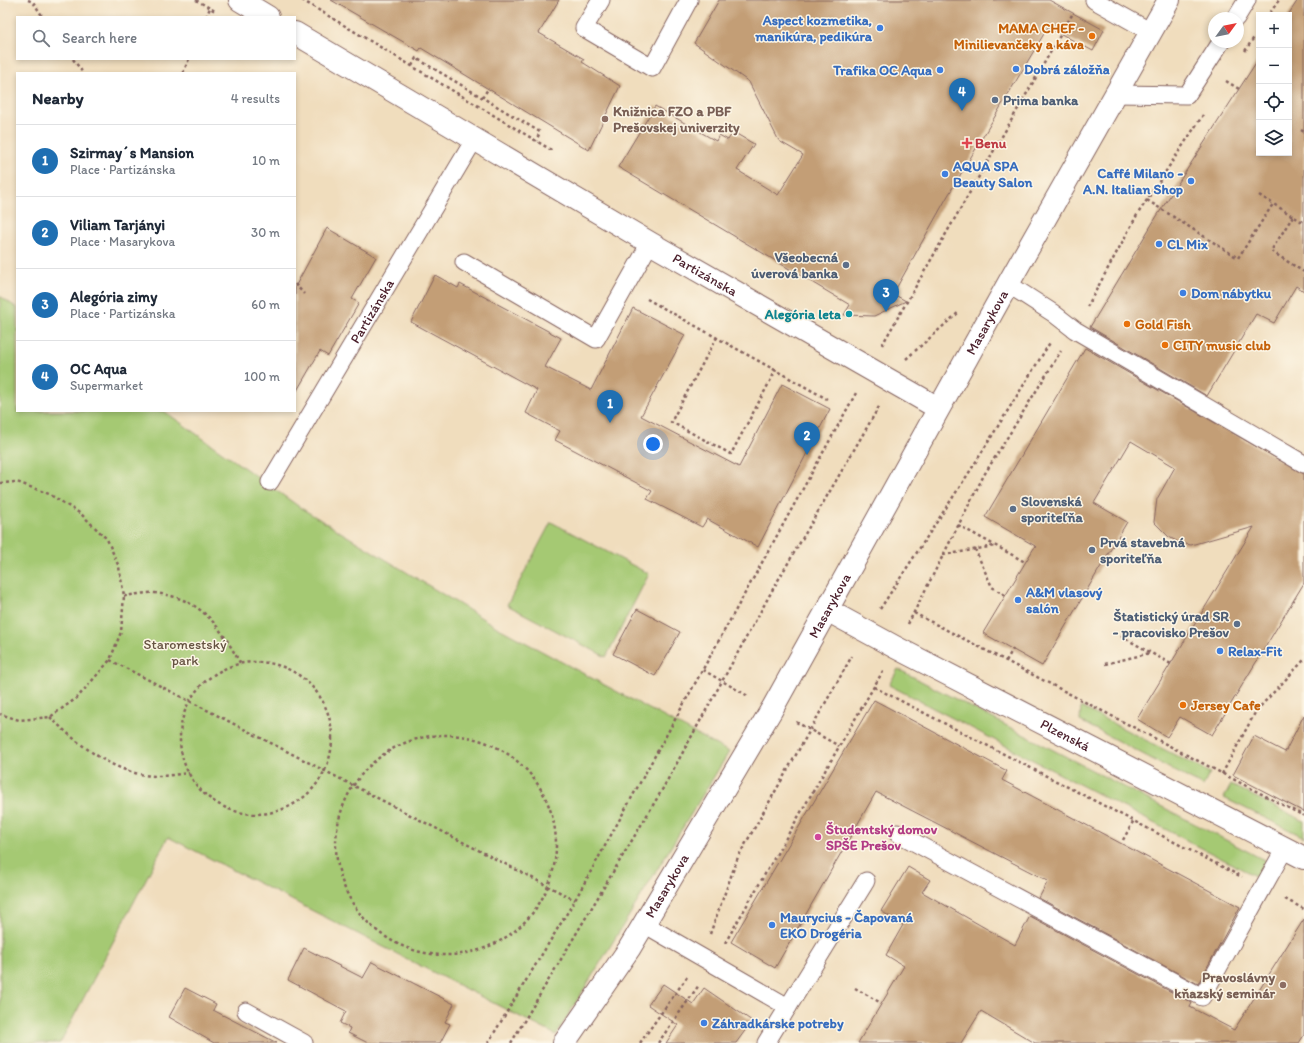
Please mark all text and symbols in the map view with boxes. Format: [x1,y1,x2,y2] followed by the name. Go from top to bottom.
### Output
[754,12,873,45] place label: Aspect kozmetika, manikúra, pedikúra
[1208,12,1244,48] north arrow
[1256,12,1292,156] map controls
[1256,12,1292,48] button: +
[16,16,296,60] search box
[954,20,1084,53] place label: MAMA CHEF - Minilievančeky a káva
[875,23,885,33] marker: Aspect kozmetika, manikúra, pedikúra
[30,27,52,49] icon: search
[62,29,137,47] text: Search here
[1087,31,1097,41] marker: MAMA CHEF - Minilievančeky a káva
[1256,48,1292,84] button: −
[1024,61,1110,78] place label: Dobrá záložňa
[832,62,932,79] place label: Trafika OC Aqua
[1011,64,1021,74] marker: Dobrá záložňa
[935,65,945,75] marker: Trafika OC Aqua
[949,78,975,111] pin: 4
[1256,84,1292,120] button: locate
[32,88,84,108] text: Nearby
[231,91,280,106] text: 4 results
[1003,92,1079,109] place label: Prima banka
[990,95,1000,105] marker: Prima banka
[613,103,740,136] place label: Knižnica FZO a PBF Prešovskej univerzity
[600,114,610,124] marker: Knižnica FZO a PBF Prešovskej univerzity
[1256,120,1292,156] button: layers
[975,135,1007,152] place label: Benu
[962,138,972,148] marker: Benu
[70,144,194,162] text: Szirmay´s Mansion
[42,153,48,168] text: 1
[252,153,280,168] text: 10 m
[952,158,1033,191] place label: AQUA SPA Beauty Salon
[70,162,175,177] text: Place · Partizánska
[1082,165,1183,198] place label: Caffé Milano - A.N. Italian Shop
[940,169,950,179] marker: AQUA SPA Beauty Salon
[1186,176,1196,186] marker: Caffé Milano - A.N. Italian Shop
[70,216,165,234] text: Viliam Tarjányi
[42,225,48,240] text: 2
[251,225,280,240] text: 30 m
[70,234,175,249] text: Place · Masarykova
[1167,236,1209,253] place label: CL Mix
[1154,239,1164,249] marker: CL Mix
[670,249,741,300] street label: Partizánska
[750,249,839,282] place label: Všeobecná úverová banka
[841,260,851,270] marker: Všeobecná úverová banka
[346,275,398,346] street label: Partizánska
[873,279,899,312] pin: 3
[1191,285,1271,302] place label: Dom nábytku
[962,286,1012,358] street label: Masarykova
[70,288,157,306] text: Alegória zimy
[1178,288,1188,298] marker: Dom nábytku
[41,297,49,312] text: 3
[251,297,280,312] text: 60 m
[70,306,175,321] text: Place · Partizánska
[764,306,841,323] place label: Alegória leta
[844,309,854,319] marker: Alegória leta
[1135,316,1192,333] place label: Gold Fish
[1122,319,1132,329] marker: Gold Fish
[1173,337,1271,354] place label: CITY music club
[1160,340,1170,350] marker: CITY music club
[70,360,127,378] text: OC Aqua
[41,369,49,384] text: 4
[244,369,280,384] text: 100 m
[70,378,143,393] text: Supermarket
[597,390,623,423] pin: 1
[794,422,820,455] pin: 2
[643,434,663,454] your location
[1021,493,1083,526] place label: Slovenská sporiteľňa
[1008,504,1018,514] marker: Slovenská sporiteľňa
[1100,534,1186,567] place label: Prvá stavebná sporiteľňa
[1087,545,1097,555] marker: Prvá stavebná sporiteľňa
[805,570,855,641] street label: Masarykova
[1025,584,1103,617] place label: A&M vlasový salón
[1013,595,1023,605] marker: A&M vlasový salón
[1113,608,1230,641] place label: Štatistický úrad SR - pracovisko Prešov
[1232,619,1242,629] marker: Štatistický úrad SR - pracovisko Prešov
[144,636,227,669] park label: Staromestský park
[1228,643,1283,660] place label: Relax-Fit
[1215,646,1225,656] marker: Relax-Fit
[1190,697,1261,714] place label: Jersey Cafe
[1178,700,1188,710] marker: Jersey Cafe
[1038,715,1094,755] street label: Plzenská
[826,821,938,854] place label: Študentský domov SPŠE Prešov
[813,832,823,842] marker: Študentský domov SPŠE Prešov
[641,850,693,921] street label: Masarykova
[780,909,914,942] place label: Maurycius - Čapovaná EKO Drogéria
[767,920,777,930] marker: Maurycius - Čapovaná EKO Drogéria
[1174,969,1276,1002] place label: Pravoslávny kňazský seminár
[1278,980,1288,990] marker: Pravoslávny kňazský seminár
[712,1015,844,1032] place label: Záhradkárske potreby
[699,1018,709,1028] marker: Záhradkárske potreby

